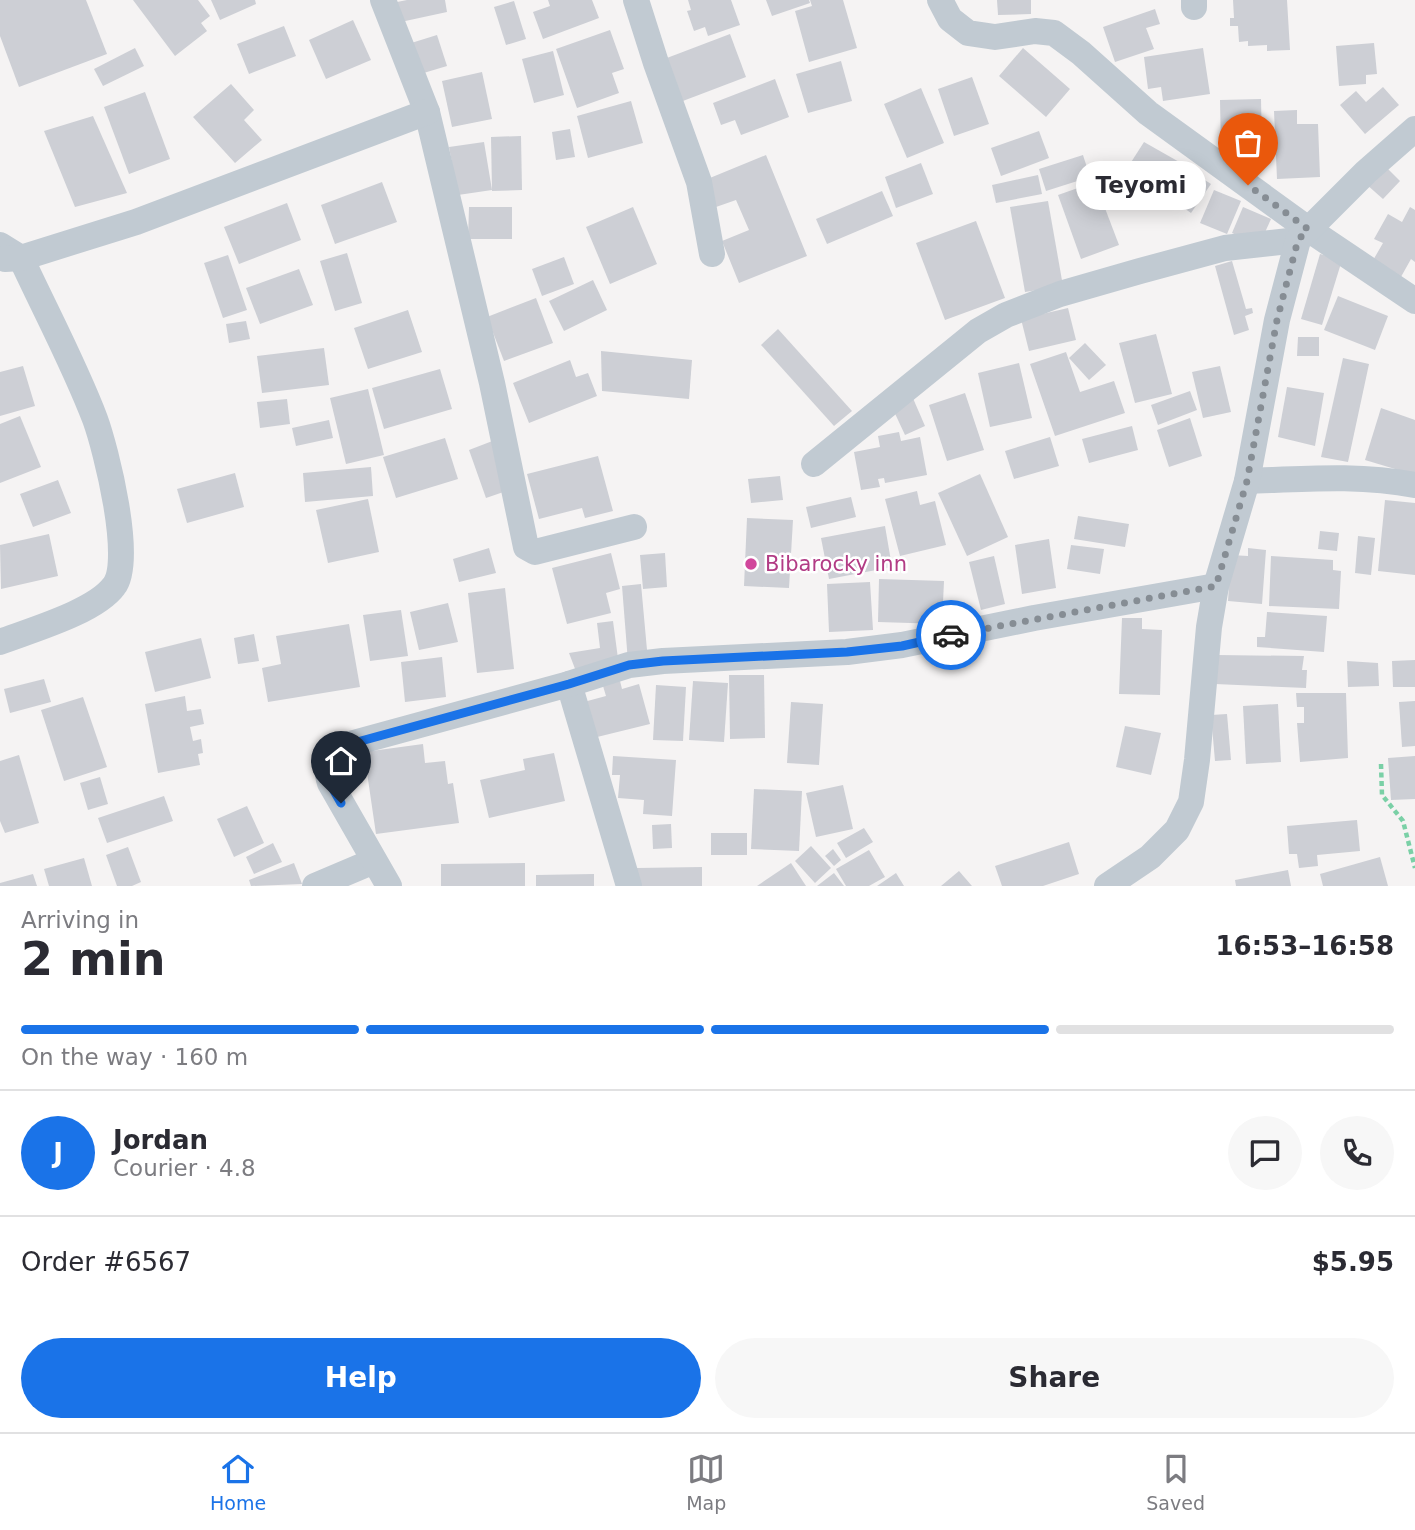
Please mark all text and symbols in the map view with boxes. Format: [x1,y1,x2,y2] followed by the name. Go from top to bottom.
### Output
[1218,113,1278,185] pin
[1229,124,1267,162] icon: bag
[1076,160,1206,210] callout: Teyomi
[1096,172,1186,198] text: Teyomi
[765,552,907,576] place label: Bibarocky inn
[743,556,759,572] marker: Bibarocky inn
[916,600,986,670] courier
[932,616,970,654] icon: car
[311,731,371,803] pin
[322,742,360,780] icon: home
[21,907,139,933] text: Arriving in
[1215,931,1394,961] text: 16:53–16:58
[21,932,165,986] text: 2 min
[21,1044,248,1070] text: On the way · 160 m
[1228,1116,1302,1190] button: chat
[1320,1116,1394,1190] button: phone
[113,1125,208,1155] text: Jordan
[53,1138,63,1168] text: J
[113,1155,256,1181] text: Courier · 4.8
[21,1247,191,1277] text: Order #6567
[1312,1247,1394,1277] text: $5.95
[21,1338,701,1418] button: Help
[715,1338,1394,1418] button: Share
[210,1450,266,1514] tab: Home
[686,1450,726,1514] tab: Map
[1146,1450,1205,1514] tab: Saved

